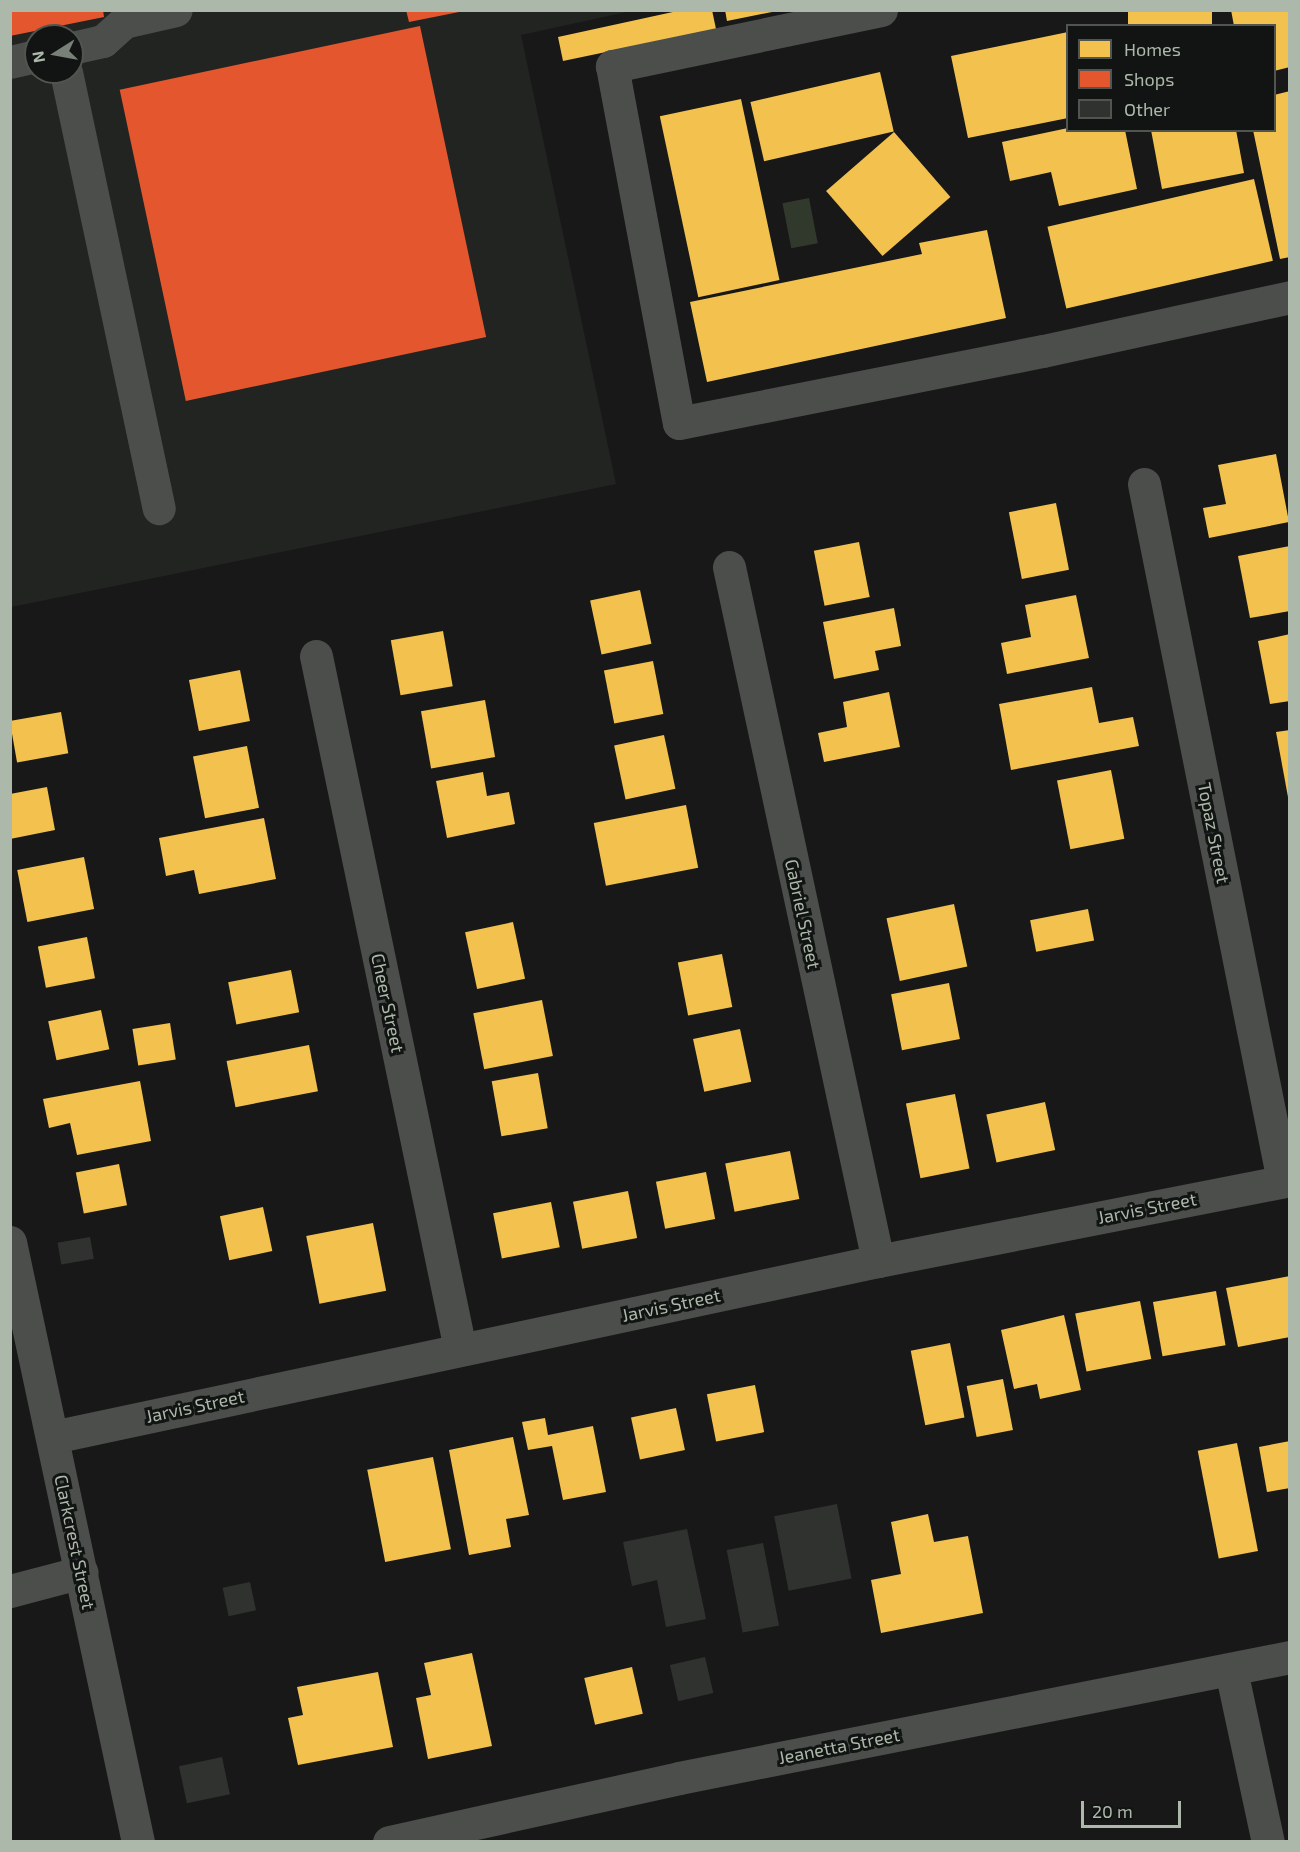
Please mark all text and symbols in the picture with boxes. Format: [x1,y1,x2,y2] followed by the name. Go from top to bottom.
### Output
[24,24,84,84] north arrow
[1066,24,1276,132] legend
[1124,38,1181,60] text: Homes
[27,50,48,65] text: N
[1124,68,1174,90] text: Shops
[1124,98,1170,120] text: Other
[1194,781,1234,885] street label: Topaz Street
[781,857,825,971] street label: Gabriel Street
[367,951,409,1055] street label: Cheer Street
[1096,1188,1198,1228] street label: Jarvis Street
[620,1284,722,1326] street label: Jarvis Street
[144,1385,246,1427] street label: Jarvis Street
[50,1473,100,1611] street label: Clarkcrest Street
[776,1724,902,1768] street label: Jeanetta Street
[1084,1789,1184,1827] scale bar
[1092,1800,1133,1822] text: 20 m

